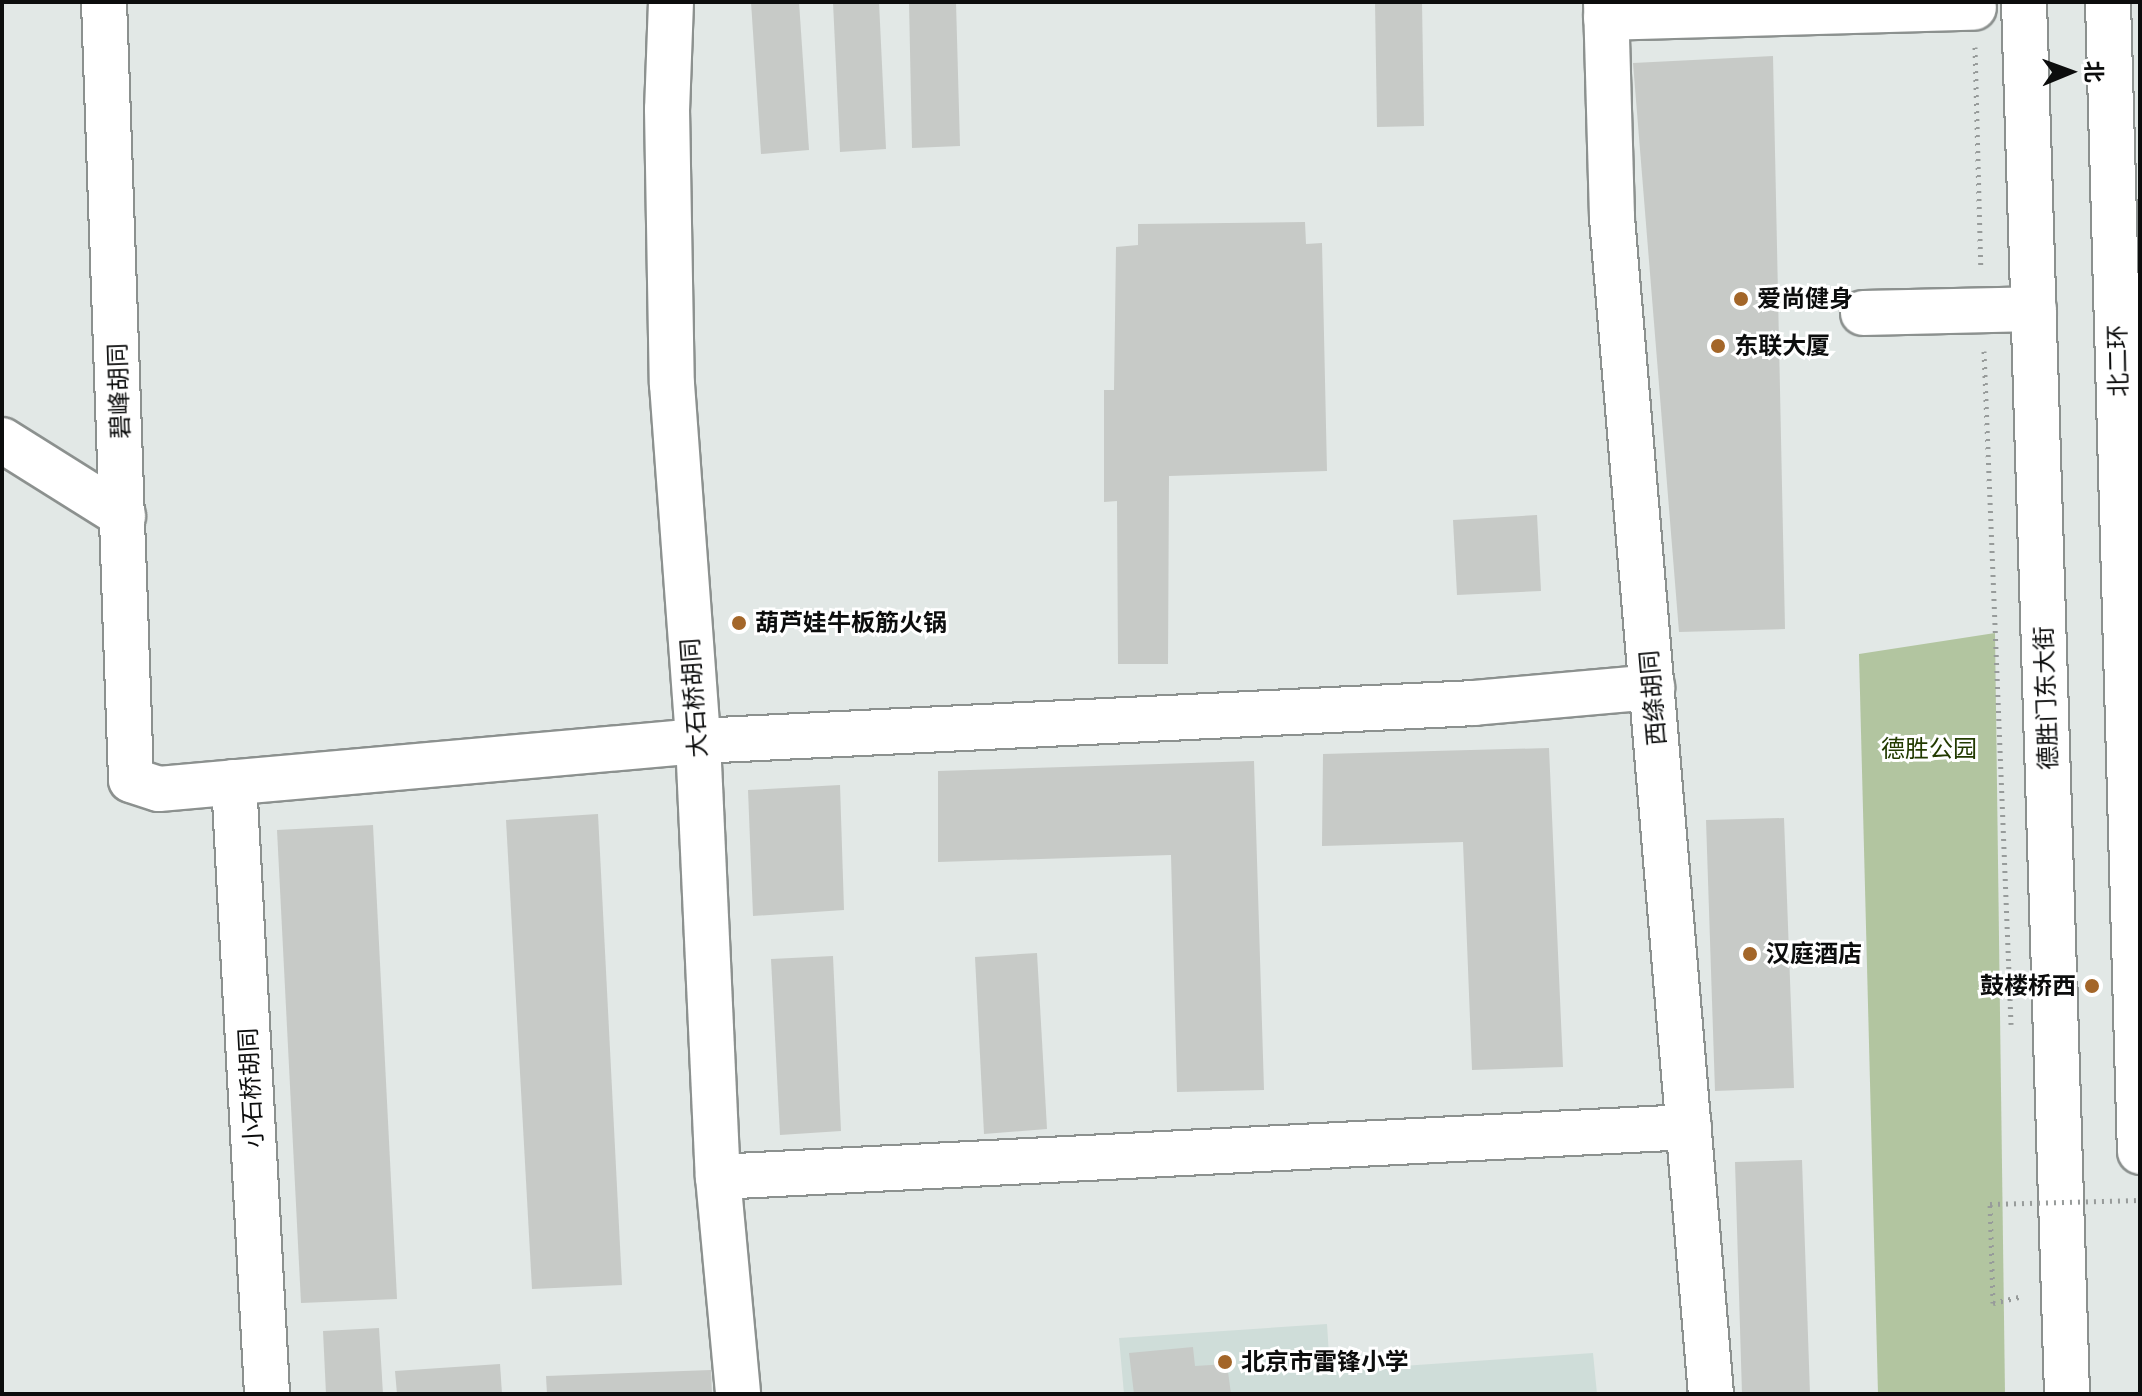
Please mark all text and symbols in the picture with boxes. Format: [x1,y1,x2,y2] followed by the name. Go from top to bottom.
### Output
[2030,32,2110,112] north arrow
[2080,60,2108,83] text: 北
[1757,285,1853,313] place label: 爱尚健身
[1732,290,1750,308] marker: 爱尚健身
[2103,325,2133,397] street label: 北二环
[1734,332,1830,360] place label: 东联大厦
[1709,337,1727,355] marker: 东联大厦
[103,343,135,439] street label: 碧峰胡同
[755,609,947,637] place label: 葫芦娃牛板筋火锅
[730,614,748,632] marker: 葫芦娃牛板筋火锅
[2029,626,2063,770] street label: 德胜门东大街
[675,637,713,759] street label: 大石桥胡同
[1634,649,1672,747] street label: 西绦胡同
[1881,735,1977,763] park label: 德胜公园
[1766,940,1862,968] place label: 汉庭酒店
[1741,945,1759,963] marker: 汉庭酒店
[1980,972,2076,1000] place label: 鼓楼桥西
[2083,977,2101,995] marker: 鼓楼桥西
[233,1027,269,1149] street label: 小石桥胡同
[1241,1348,1409,1376] place label: 北京市雷锋小学
[1216,1353,1234,1371] marker: 北京市雷锋小学

